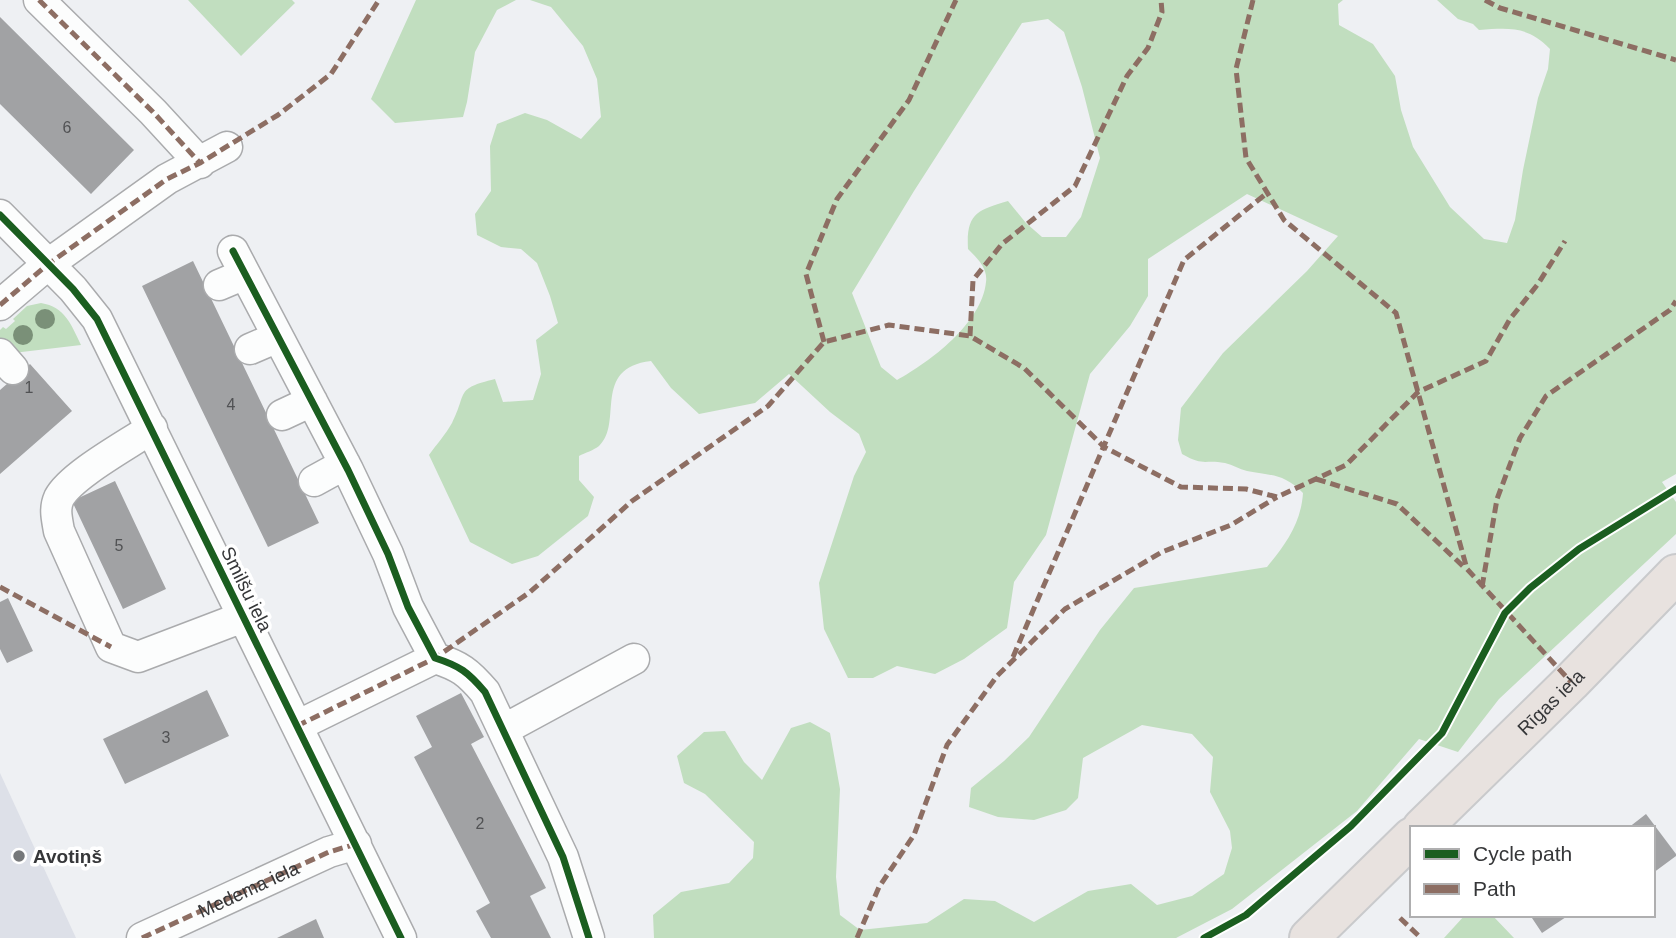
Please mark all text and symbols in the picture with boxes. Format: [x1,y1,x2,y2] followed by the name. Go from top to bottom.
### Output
[63,119,72,136] house number: 6
[25,379,34,396] house number: 1
[227,396,236,413] house number: 4
[115,537,124,554] house number: 5
[217,543,276,635] street label: Smilšu iela
[1513,665,1589,739] street label: Rīgas iela
[162,729,171,746] house number: 3
[476,815,485,832] house number: 2
[1410,826,1655,917] legend
[1473,842,1572,865] text: Cycle path
[33,846,102,867] place label: Avotiņš
[11,848,27,864] marker: Avotiņš
[195,857,303,922] street label: Medema iela
[1473,877,1516,900] text: Path

